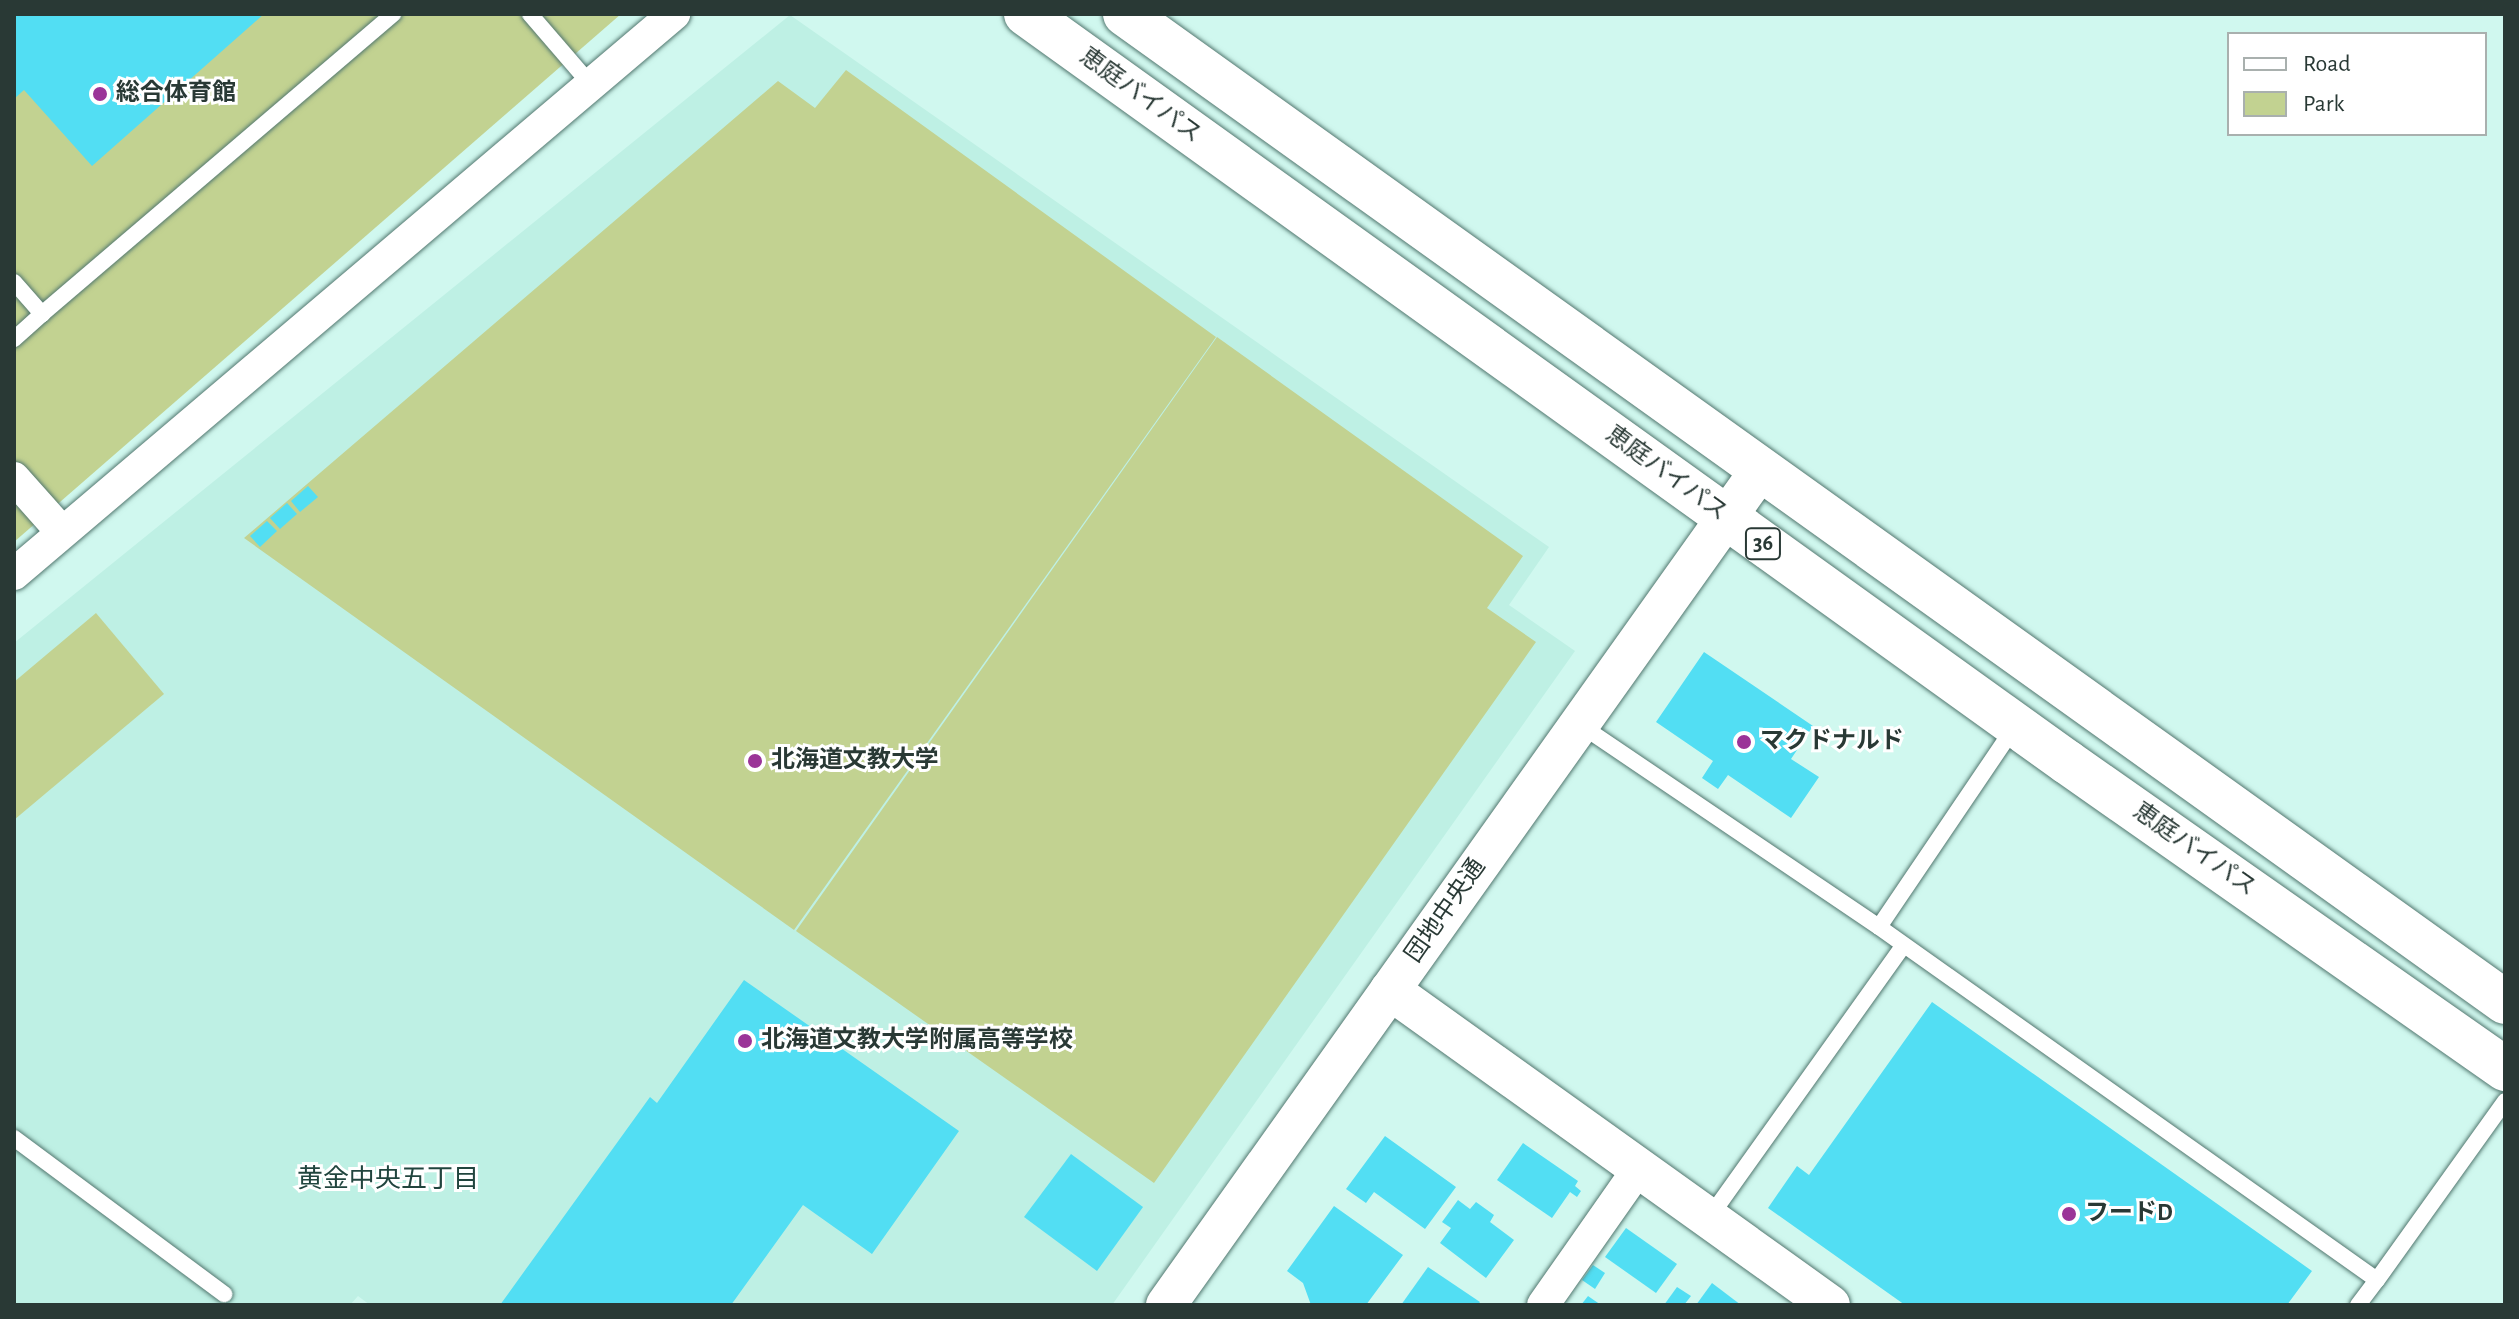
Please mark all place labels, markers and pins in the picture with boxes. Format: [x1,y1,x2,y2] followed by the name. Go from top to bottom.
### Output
[116,80,236,108] place label: 総合体育館
[91,85,109,103] marker: 総合体育館
[1760,728,1904,756] place label: マクドナルド
[1735,733,1753,751] marker: マクドナルド
[771,747,939,775] place label: 北海道文教大学
[746,752,764,770] marker: 北海道文教大学
[761,1027,1073,1055] place label: 北海道文教大学附属高等学校
[736,1032,754,1050] marker: 北海道文教大学附属高等学校
[2085,1200,2173,1228] place label: フードD
[2060,1205,2078,1223] marker: フードD

